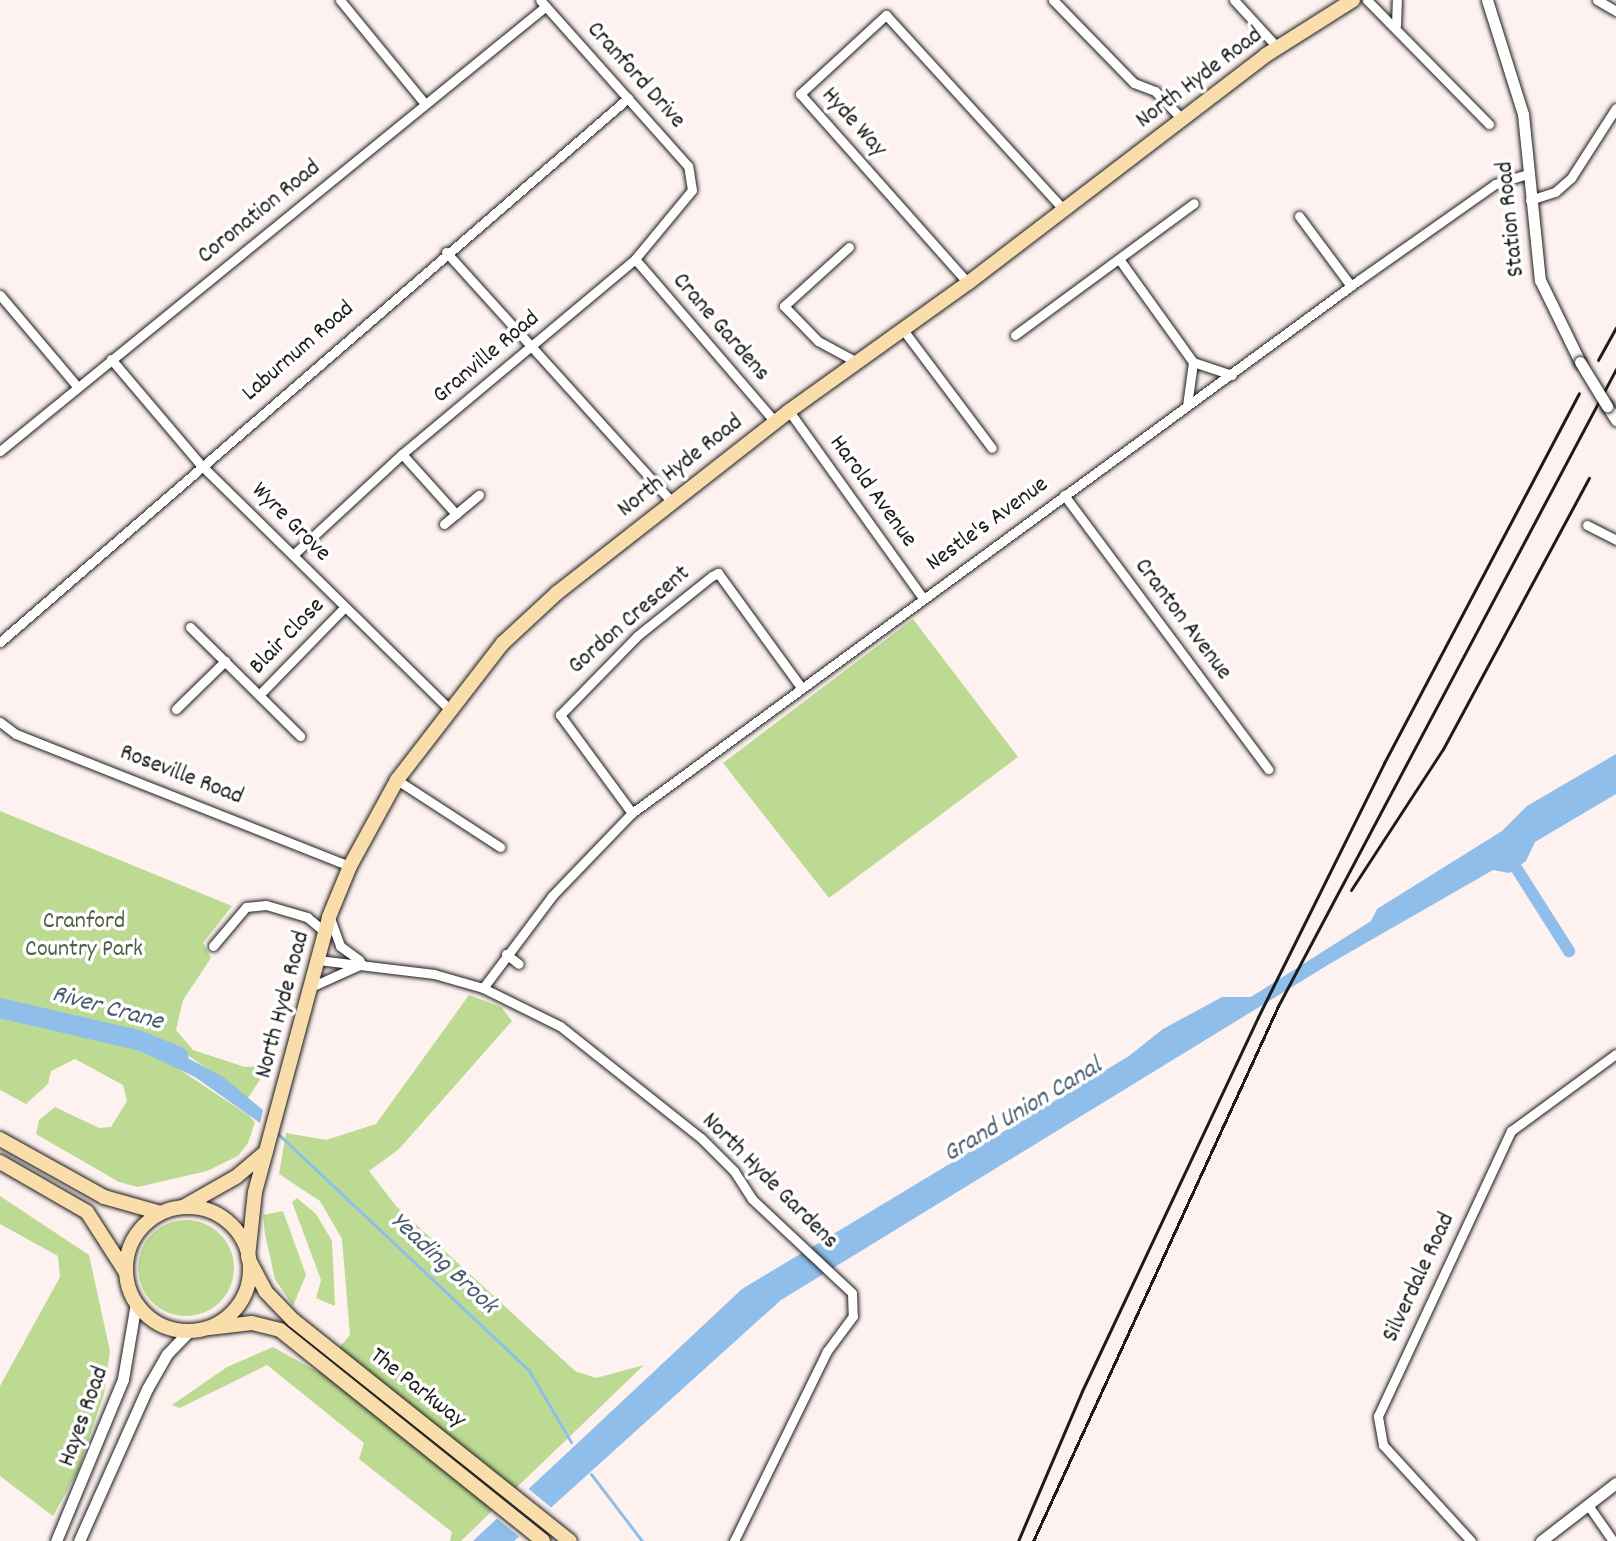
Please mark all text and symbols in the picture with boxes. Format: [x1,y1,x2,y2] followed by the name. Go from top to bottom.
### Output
[579,17,691,135] street label: Cranford Drive
[1131,22,1269,136] street label: North Hyde Road
[814,82,892,164] street label: Hyde Way
[193,155,327,271] street label: Coronation Road
[1492,160,1532,278] street label: Station Road
[665,268,775,388] street label: Crane Gardens
[237,296,361,408] street label: Laburnum Road
[428,305,546,411] street label: Granville Road
[613,409,749,525] street label: North Hyde Road
[822,430,922,554] street label: Harold Avenue
[921,471,1055,579] street label: Nestle's Avenue
[244,477,336,569] street label: Wyre Grove
[1127,553,1237,687] street label: Cranton Avenue
[563,560,697,682] street label: Gordon Crescent
[244,592,332,682] street label: Blair Close
[115,739,247,813] street label: Roseville Road
[25,909,143,965] park label: Cranford Country Park
[251,928,317,1082] street label: North Hyde Road
[48,979,166,1039] water label: River Crane
[938,1051,1108,1171] water label: Grand Union Canal
[695,1108,843,1256] street label: North Hyde Gardens
[383,1206,503,1322] water label: Yeading Brook
[1378,1209,1462,1347] street label: Silverdale Road
[363,1343,471,1435] street label: The Parkway
[54,1363,116,1471] street label: Hayes Road

